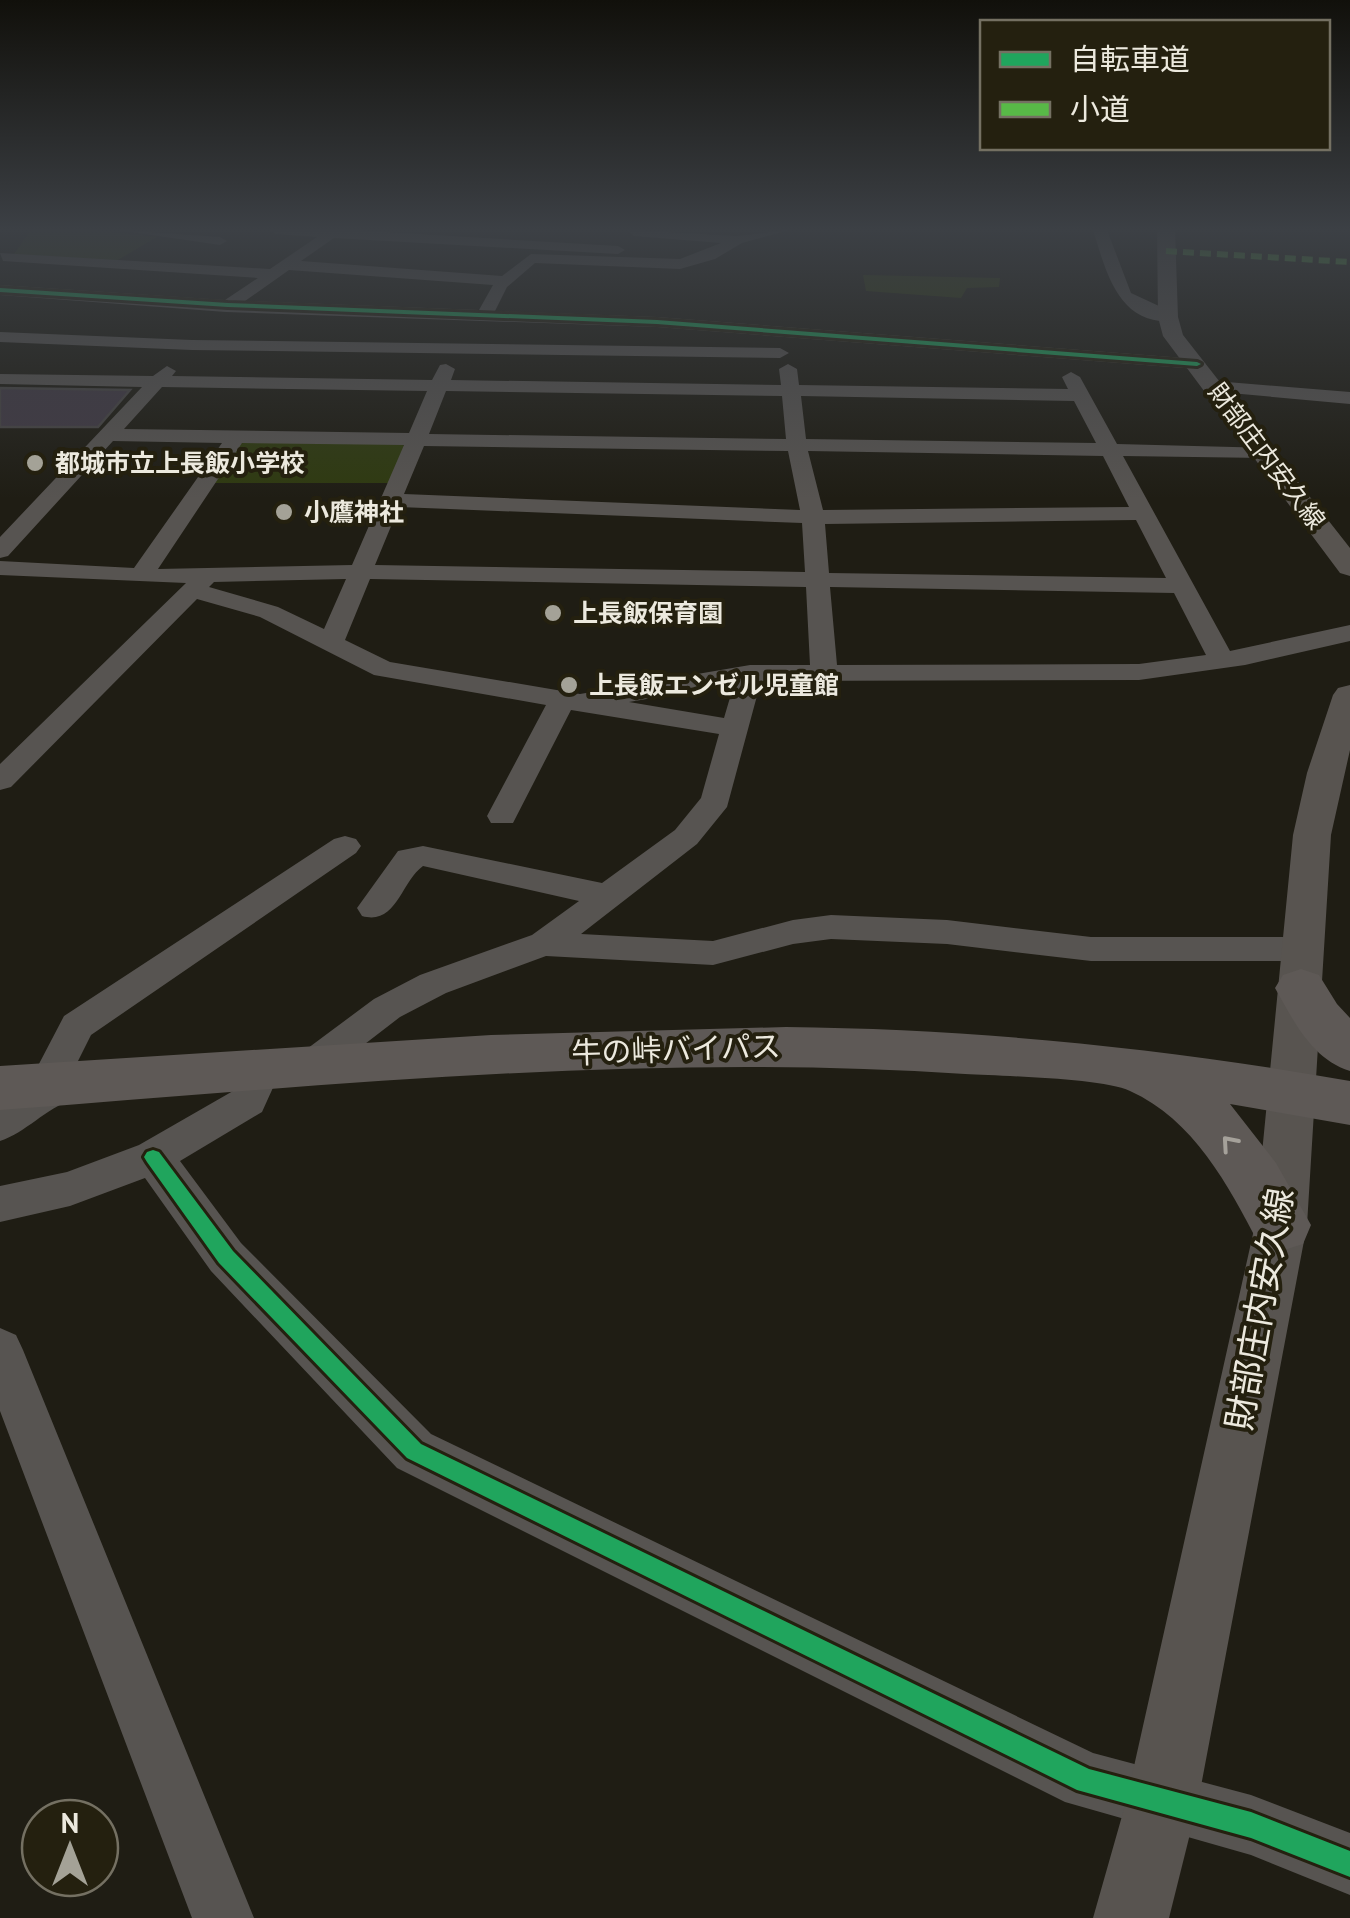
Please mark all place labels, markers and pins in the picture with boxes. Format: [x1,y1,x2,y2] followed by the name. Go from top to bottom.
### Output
[55,447,305,479] place label: 都城市立上長飯小学校
[24,452,46,474] marker: 都城市立上長飯小学校
[304,496,404,528] place label: 小鷹神社
[273,501,295,523] marker: 小鷹神社
[573,597,723,629] place label: 上長飯保育園
[542,602,564,624] marker: 上長飯保育園
[589,669,839,701] place label: 上長飯エンゼル児童館
[558,674,580,696] marker: 上長飯エンゼル児童館

